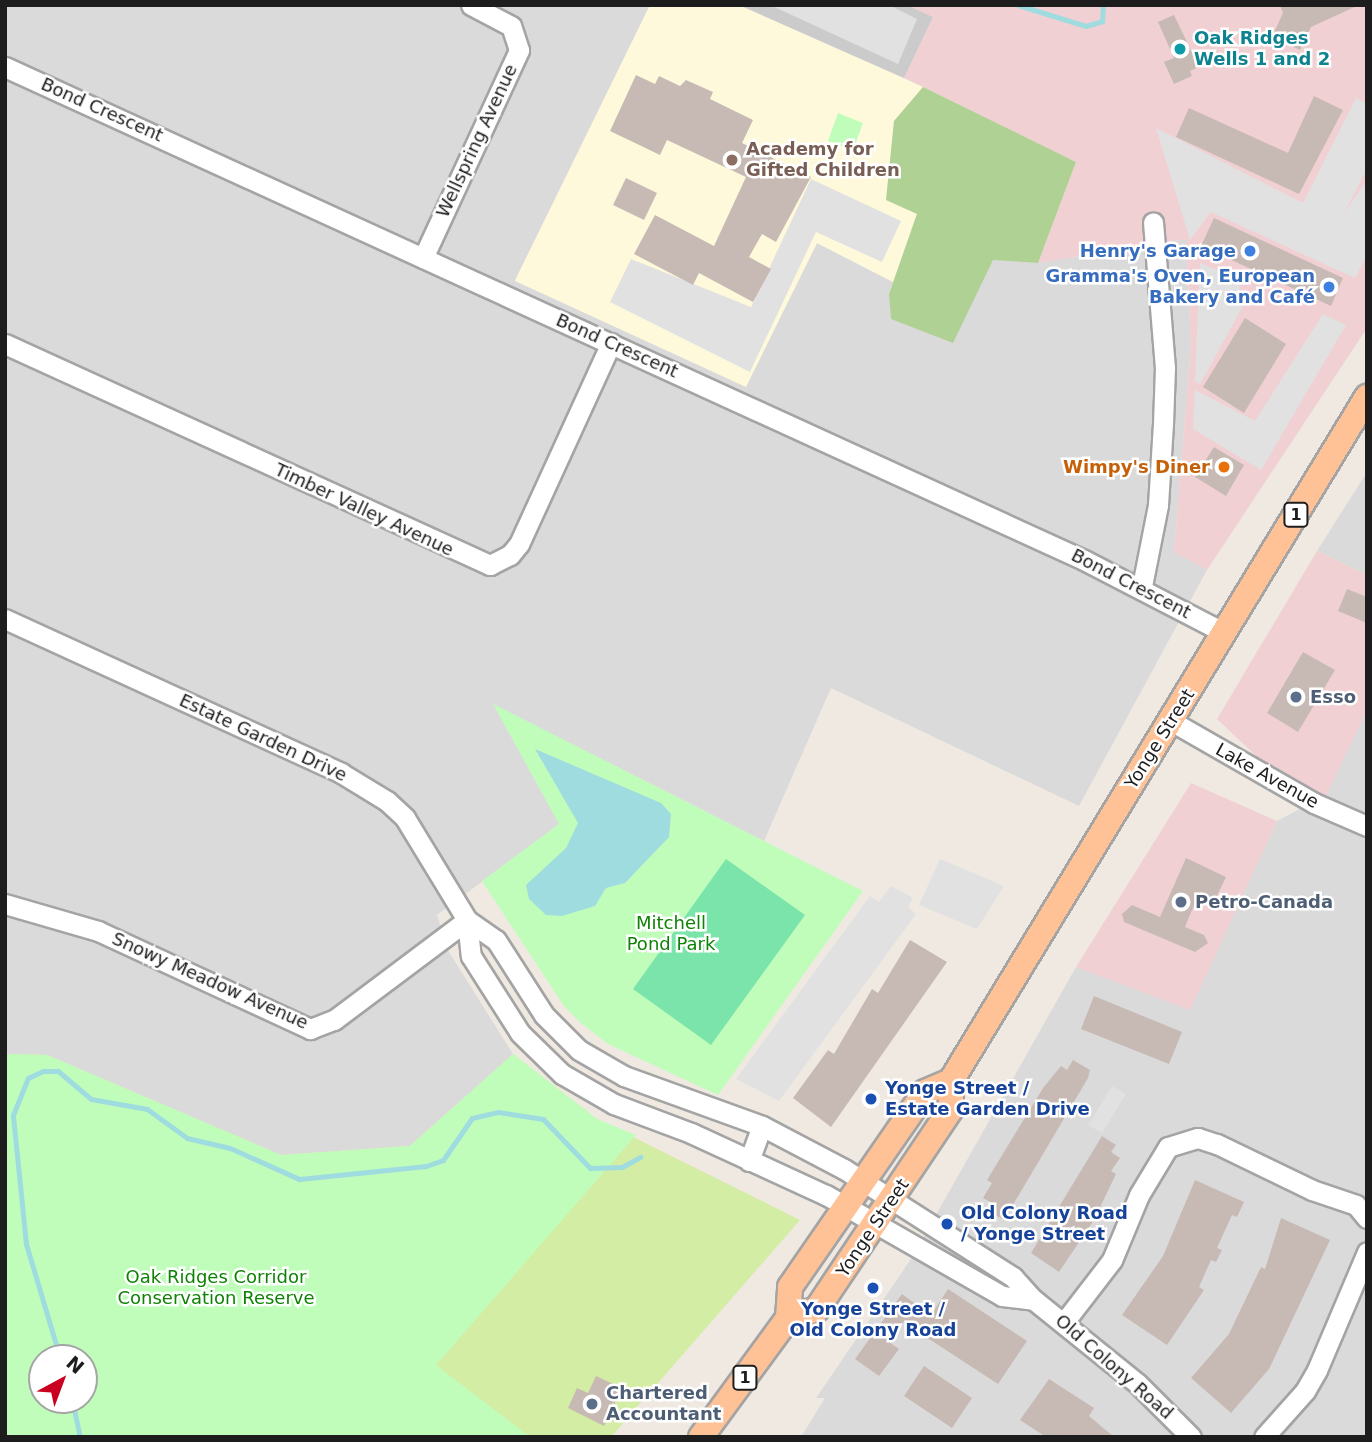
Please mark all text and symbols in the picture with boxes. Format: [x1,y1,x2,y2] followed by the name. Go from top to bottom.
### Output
[1194,28,1330,70] place label: Oak Ridges Wells 1 and 2
[1172,41,1188,57] marker: Oak Ridges Wells 1 and 2
[432,61,522,221] street label: Wellspring Avenue
[38,73,166,147] street label: Bond Crescent
[746,139,900,182] place label: Academy for Gifted Children
[724,152,740,168] marker: Academy for Gifted Children
[1080,240,1236,262] place label: Henry's Garage
[1242,243,1258,259] marker: Henry's Garage
[1045,266,1315,308] place label: Gramma's Oven, European Bakery and Café
[1321,279,1337,295] marker: Gramma's Oven, European Bakery and Café
[553,309,681,383] street label: Bond Crescent
[1063,456,1210,478] place label: Wimpy's Diner
[271,459,457,561] street label: Timber Valley Avenue
[1216,459,1232,475] marker: Wimpy's Diner
[1282,502,1310,528] road number: 1
[1068,545,1194,623] street label: Bond Crescent
[1121,685,1199,793] street label: Yonge Street
[1310,686,1356,708] place label: Esso
[1288,689,1304,705] marker: Esso
[176,690,350,786] street label: Estate Garden Drive
[1212,739,1322,813] street label: Lake Avenue
[1195,891,1333,913] place label: Petro-Canada
[1173,894,1189,910] marker: Petro-Canada
[627,913,715,956] park label: Mitchell Pond Park
[109,928,311,1034] street label: Snowy Meadow Avenue
[885,1078,1090,1120] place label: Yonge Street / Estate Garden Drive
[863,1091,879,1107] marker: Yonge Street / Estate Garden Drive
[832,1175,914,1281] street label: Yonge Street
[961,1203,1128,1246] place label: Old Colony Road / Yonge Street
[939,1216,955,1232] marker: Old Colony Road / Yonge Street
[117,1267,315,1310] park label: Oak Ridges Corridor Conservation Reserve
[865,1280,881,1296] marker: Yonge Street / Old Colony Road
[790,1299,956,1342] place label: Yonge Street / Old Colony Road
[1051,1310,1177,1424] street label: Old Colony Road
[28,1344,98,1414] north arrow
[62,1351,89,1378] text: N
[731,1366,759,1390] road number: 1
[606,1383,721,1426] place label: Chartered Accountant
[584,1396,600,1412] marker: Chartered Accountant

